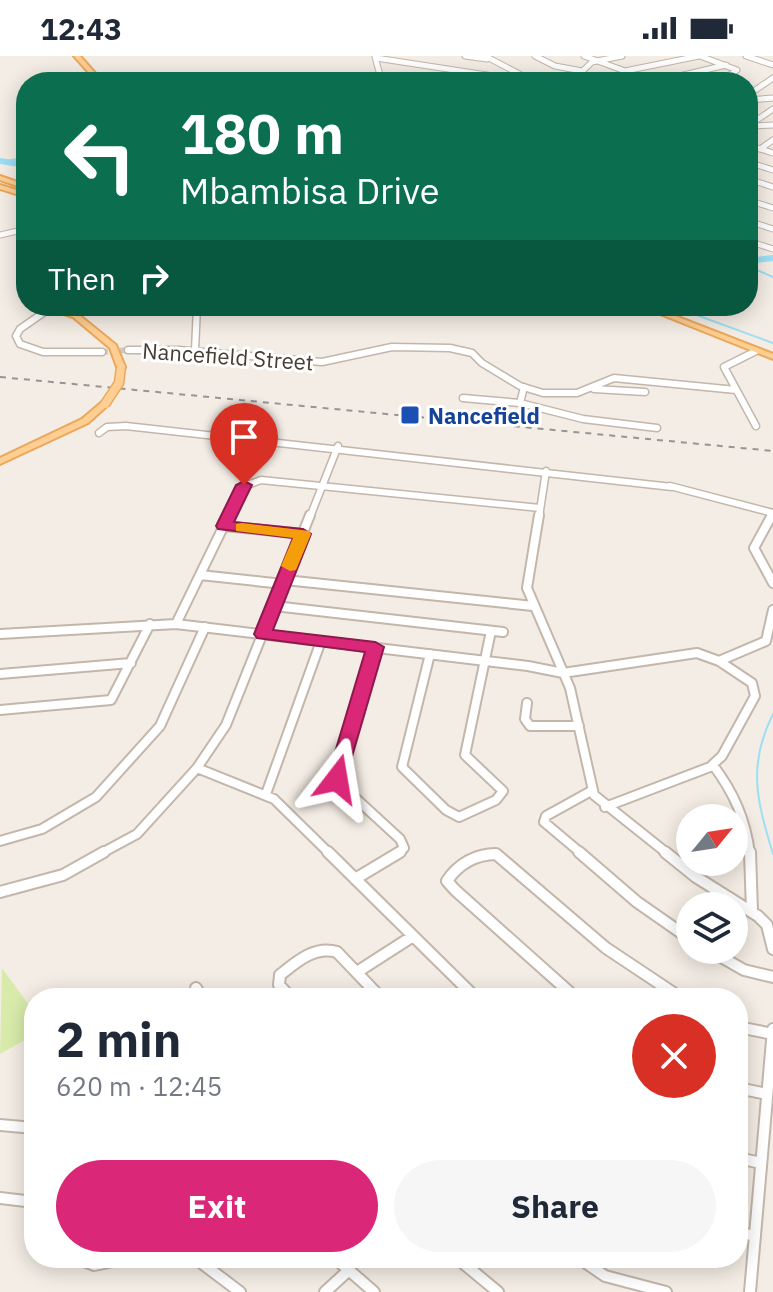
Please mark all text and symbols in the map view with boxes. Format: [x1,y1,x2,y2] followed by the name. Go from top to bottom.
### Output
[40,9,122,48] text: 12:43
[180,97,344,169] text: 180 m
[48,104,152,208] icon: left
[180,167,439,214] text: Mbambisa Drive
[132,256,176,300] icon: right
[48,259,116,298] text: Then
[141,336,315,376] street label: Nancefield Street
[428,401,540,430] place label: Nancefield
[210,403,278,485] pin
[399,404,421,426] marker: Nancefield
[222,415,266,459] icon: arrive
[295,737,379,821] position arrow
[676,804,748,876] north arrow
[676,804,748,964] map controls
[676,892,748,964] button: layers
[56,1008,181,1070] text: 2 min
[632,1014,716,1098] button: close
[56,1069,222,1103] text: 620 m · 12:45
[56,1160,378,1252] button: Exit
[394,1160,716,1252] button: Share

